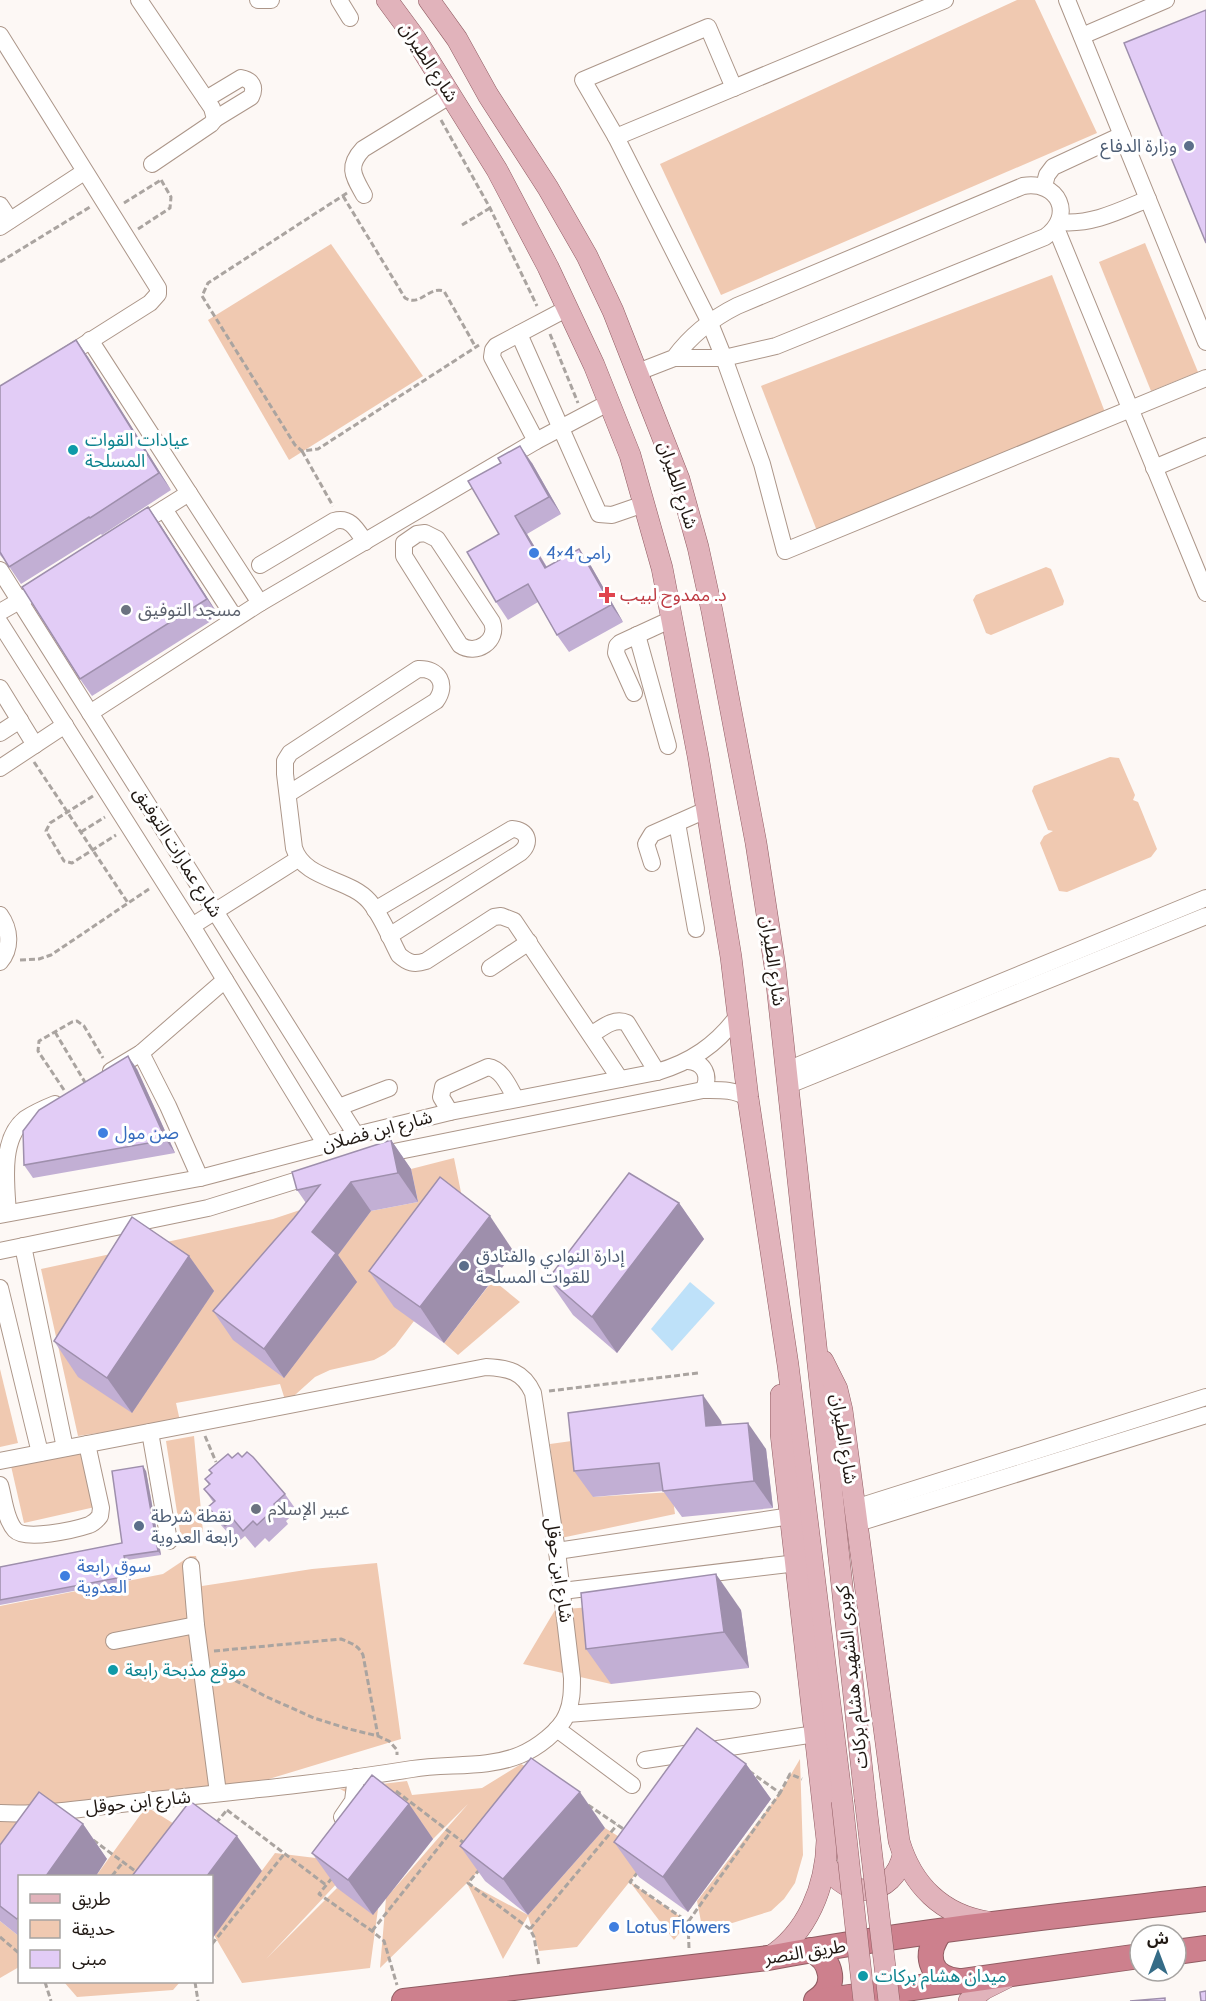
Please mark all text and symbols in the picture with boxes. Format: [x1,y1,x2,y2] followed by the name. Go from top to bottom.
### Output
[393,18,463,108] street label: شارع الطيران
[1100,135,1177,160] place label: وزارة الدفاع
[1182,139,1196,153] marker: وزارة الدفاع
[85,429,189,472] place label: عيادات القوات المسلحة
[651,438,703,533] street label: شارع الطيران
[66,443,80,457] marker: عيادات القوات المسلحة
[546,542,611,564] place label: رامى 4×4
[527,546,541,560] marker: رامى 4×4
[620,584,727,608] place label: د. ممدوح لبيب
[598,586,616,604] marker: د. ممدوح لبيب
[138,599,241,621] place label: مسجد التوفيق
[119,603,133,617] marker: مسجد التوفيق
[126,783,227,923] street label: شارع عمارات التوفيق
[753,914,790,1008] street label: شارع الطيران
[319,1106,436,1159] street label: شارع ابن فضلان
[115,1122,179,1144] place label: صن مول
[96,1126,110,1140] marker: صن مول
[476,1245,625,1288] place label: إدارة النوادي والفنادق للقوات المسلحة
[457,1259,471,1273] marker: إدارة النوادي والفنادق للقوات المسلحة
[823,1392,862,1486] street label: شارع الطيران
[268,1498,350,1523] place label: عبير الإسلام
[249,1502,263,1516] marker: عبير الإسلام
[151,1505,239,1548] place label: نقطة شرطة رابعة العدوية
[538,1516,577,1624] street label: شارع ابن حوقل
[132,1519,146,1533] marker: نقطة شرطة رابعة العدوية
[77,1555,151,1598] place label: سوق رابعة العدوية
[58,1569,72,1583] marker: سوق رابعة العدوية
[831,1583,876,1770] street label: كوبرى الشهيد هشام بركات
[125,1659,246,1684] place label: موقع مذبحة رابعة
[106,1663,120,1677] marker: موقع مذبحة رابعة
[84,1786,192,1821] street label: شارع ابن حوقل
[18,1875,213,1983] legend
[72,1888,111,1910] text: طريق
[626,1916,730,1938] place label: Lotus Flowers
[72,1918,115,1940] text: حديقة
[607,1920,621,1934] marker: Lotus Flowers
[1128,1923,1188,1983] north arrow
[1147,1929,1169,1948] text: ش
[762,1935,847,1969] street label: طريق النصر
[72,1948,107,1970] text: مبنى
[875,1965,1007,1990] place label: ميدان هشام بركات
[856,1969,870,1983] marker: ميدان هشام بركات

